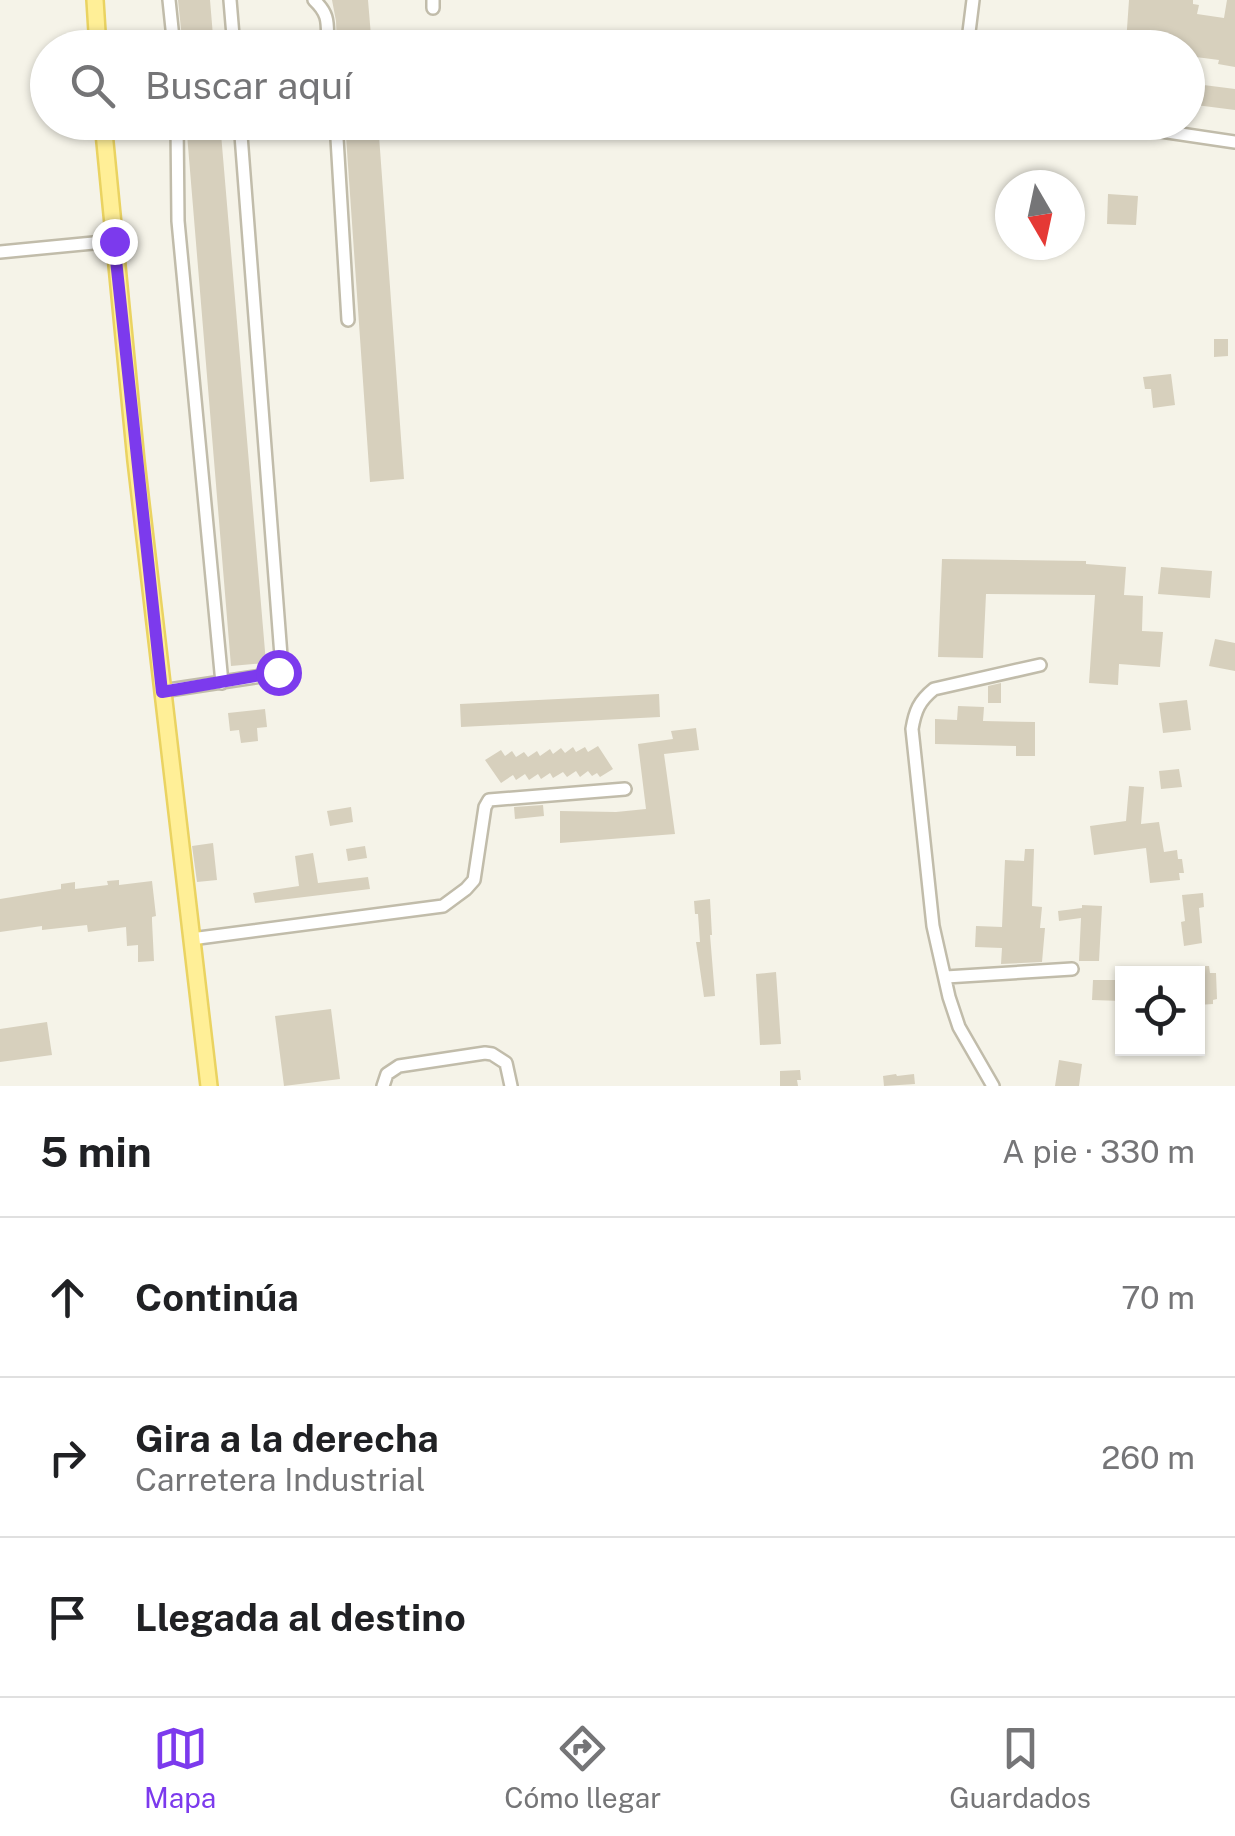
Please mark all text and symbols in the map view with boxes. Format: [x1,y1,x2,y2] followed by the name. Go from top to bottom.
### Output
[30,30,1205,140] search box
[65,58,120,113] icon: search
[145,63,352,108] text: Buscar aquí
[995,170,1085,260] north arrow
[92,219,138,265] route end
[256,650,302,696] route start
[1115,966,1205,1056] map controls
[1115,966,1205,1056] button: locate
[40,1127,152,1176] text: 5 min
[1002,1133,1195,1170] text: A pie · 330 m
[40,1270,95,1325] icon: ahead
[135,1275,299,1320] text: Continúa
[1121,1279,1195,1316] text: 70 m
[135,1416,439,1461] text: Gira a la derecha
[40,1430,95,1485] icon: right
[1101,1439,1195,1476] text: 260 m
[135,1461,426,1498] text: Carretera Industrial
[40,1590,95,1645] icon: arrive
[135,1595,466,1640] text: Llegada al destino
[144,1721,216,1814] tab: Mapa
[504,1721,661,1814] tab: Cómo llegar
[949,1721,1091,1814] tab: Guardados

